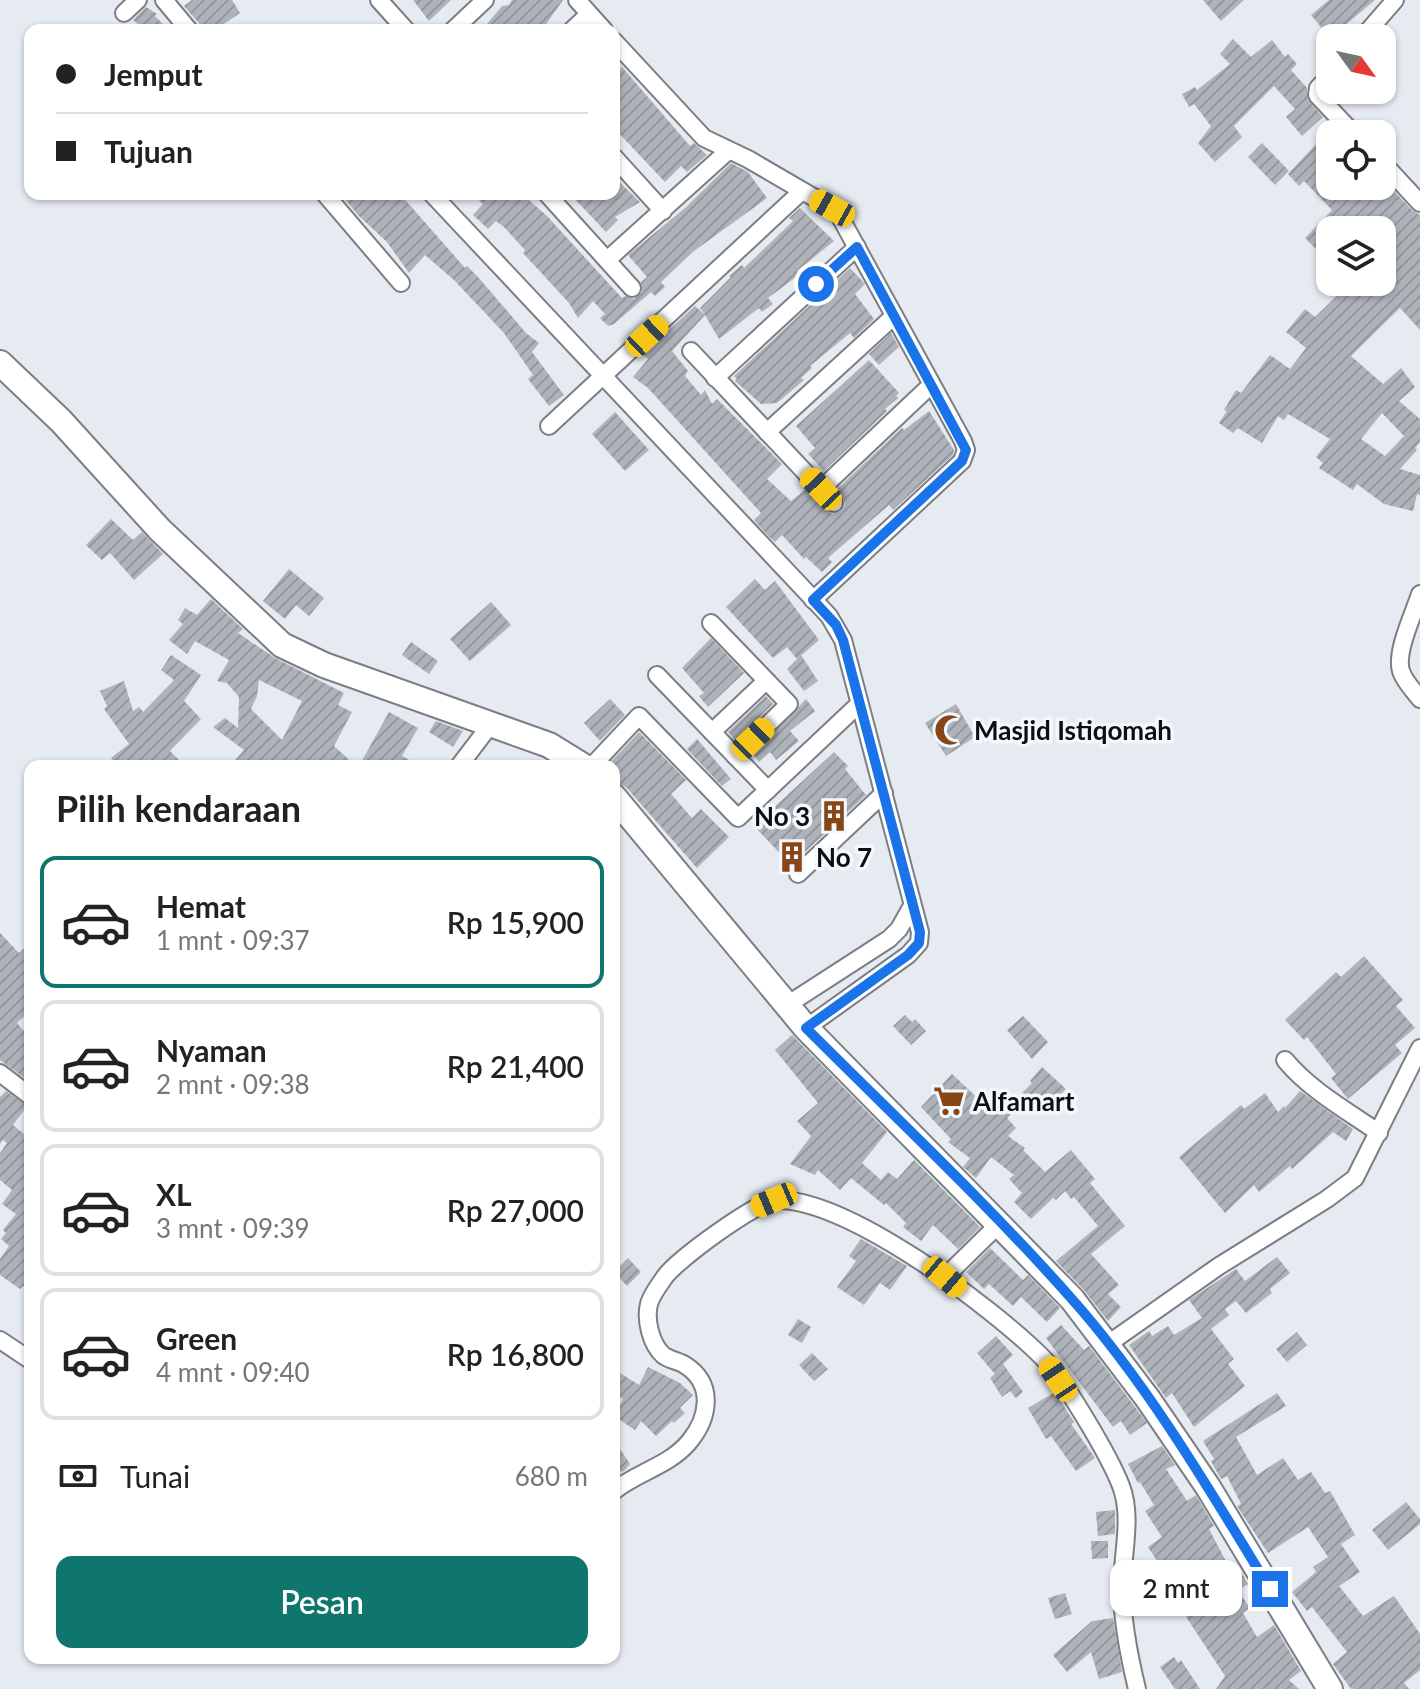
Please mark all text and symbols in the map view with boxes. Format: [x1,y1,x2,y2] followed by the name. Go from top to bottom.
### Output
[1316,24,1396,104] north arrow
[1316,24,1396,296] map controls
[104,56,203,92] text: Jemput
[1316,120,1396,200] button: locate
[104,133,193,169] text: Tujuan
[805,186,859,230] car
[1316,216,1396,296] button: layers
[798,266,834,302] route start
[621,311,673,361] car
[796,463,846,515] car
[933,713,967,747] mosque icon: Masjid Istiqomah
[727,714,779,764] car
[974,714,1172,746] place label: Masjid Istiqomah
[56,786,301,830] text: Pilih kendaraan
[817,799,851,833] building icon: No 3
[754,800,810,832] place label: No 3
[775,840,809,874] building icon: No 7
[816,841,872,873] place label: No 7
[60,886,132,958] icon: car
[156,888,246,924] text: Hemat
[447,904,584,940] text: Rp 15,900
[156,924,310,956] text: 1 mnt · 09:37
[60,1030,132,1102] icon: car
[156,1032,267,1068] text: Nyaman
[447,1048,584,1084] text: Rp 21,400
[156,1068,310,1100] text: 2 mnt · 09:38
[932,1084,966,1118] supermarket icon: Alfamart
[972,1085,1075,1117] place label: Alfamart
[60,1174,132,1246] icon: car
[156,1176,192,1212] text: XL
[747,1180,801,1220] car
[447,1192,584,1228] text: Rp 27,000
[156,1212,310,1244] text: 3 mnt · 09:39
[919,1252,971,1302] car
[60,1318,132,1390] icon: car
[156,1320,237,1356] text: Green
[447,1336,584,1372] text: Rp 16,800
[1035,1352,1081,1406] car
[156,1356,310,1388] text: 4 mnt · 09:40
[56,1454,100,1498] icon: cash
[120,1458,190,1494] text: Tunai
[515,1460,588,1492] text: 680 m
[56,1556,588,1648] button: Pesan
[1110,1561,1242,1617] callout: 2 mnt
[1252,1571,1288,1607] route end
[1142,1572,1210,1604] text: 2 mnt

